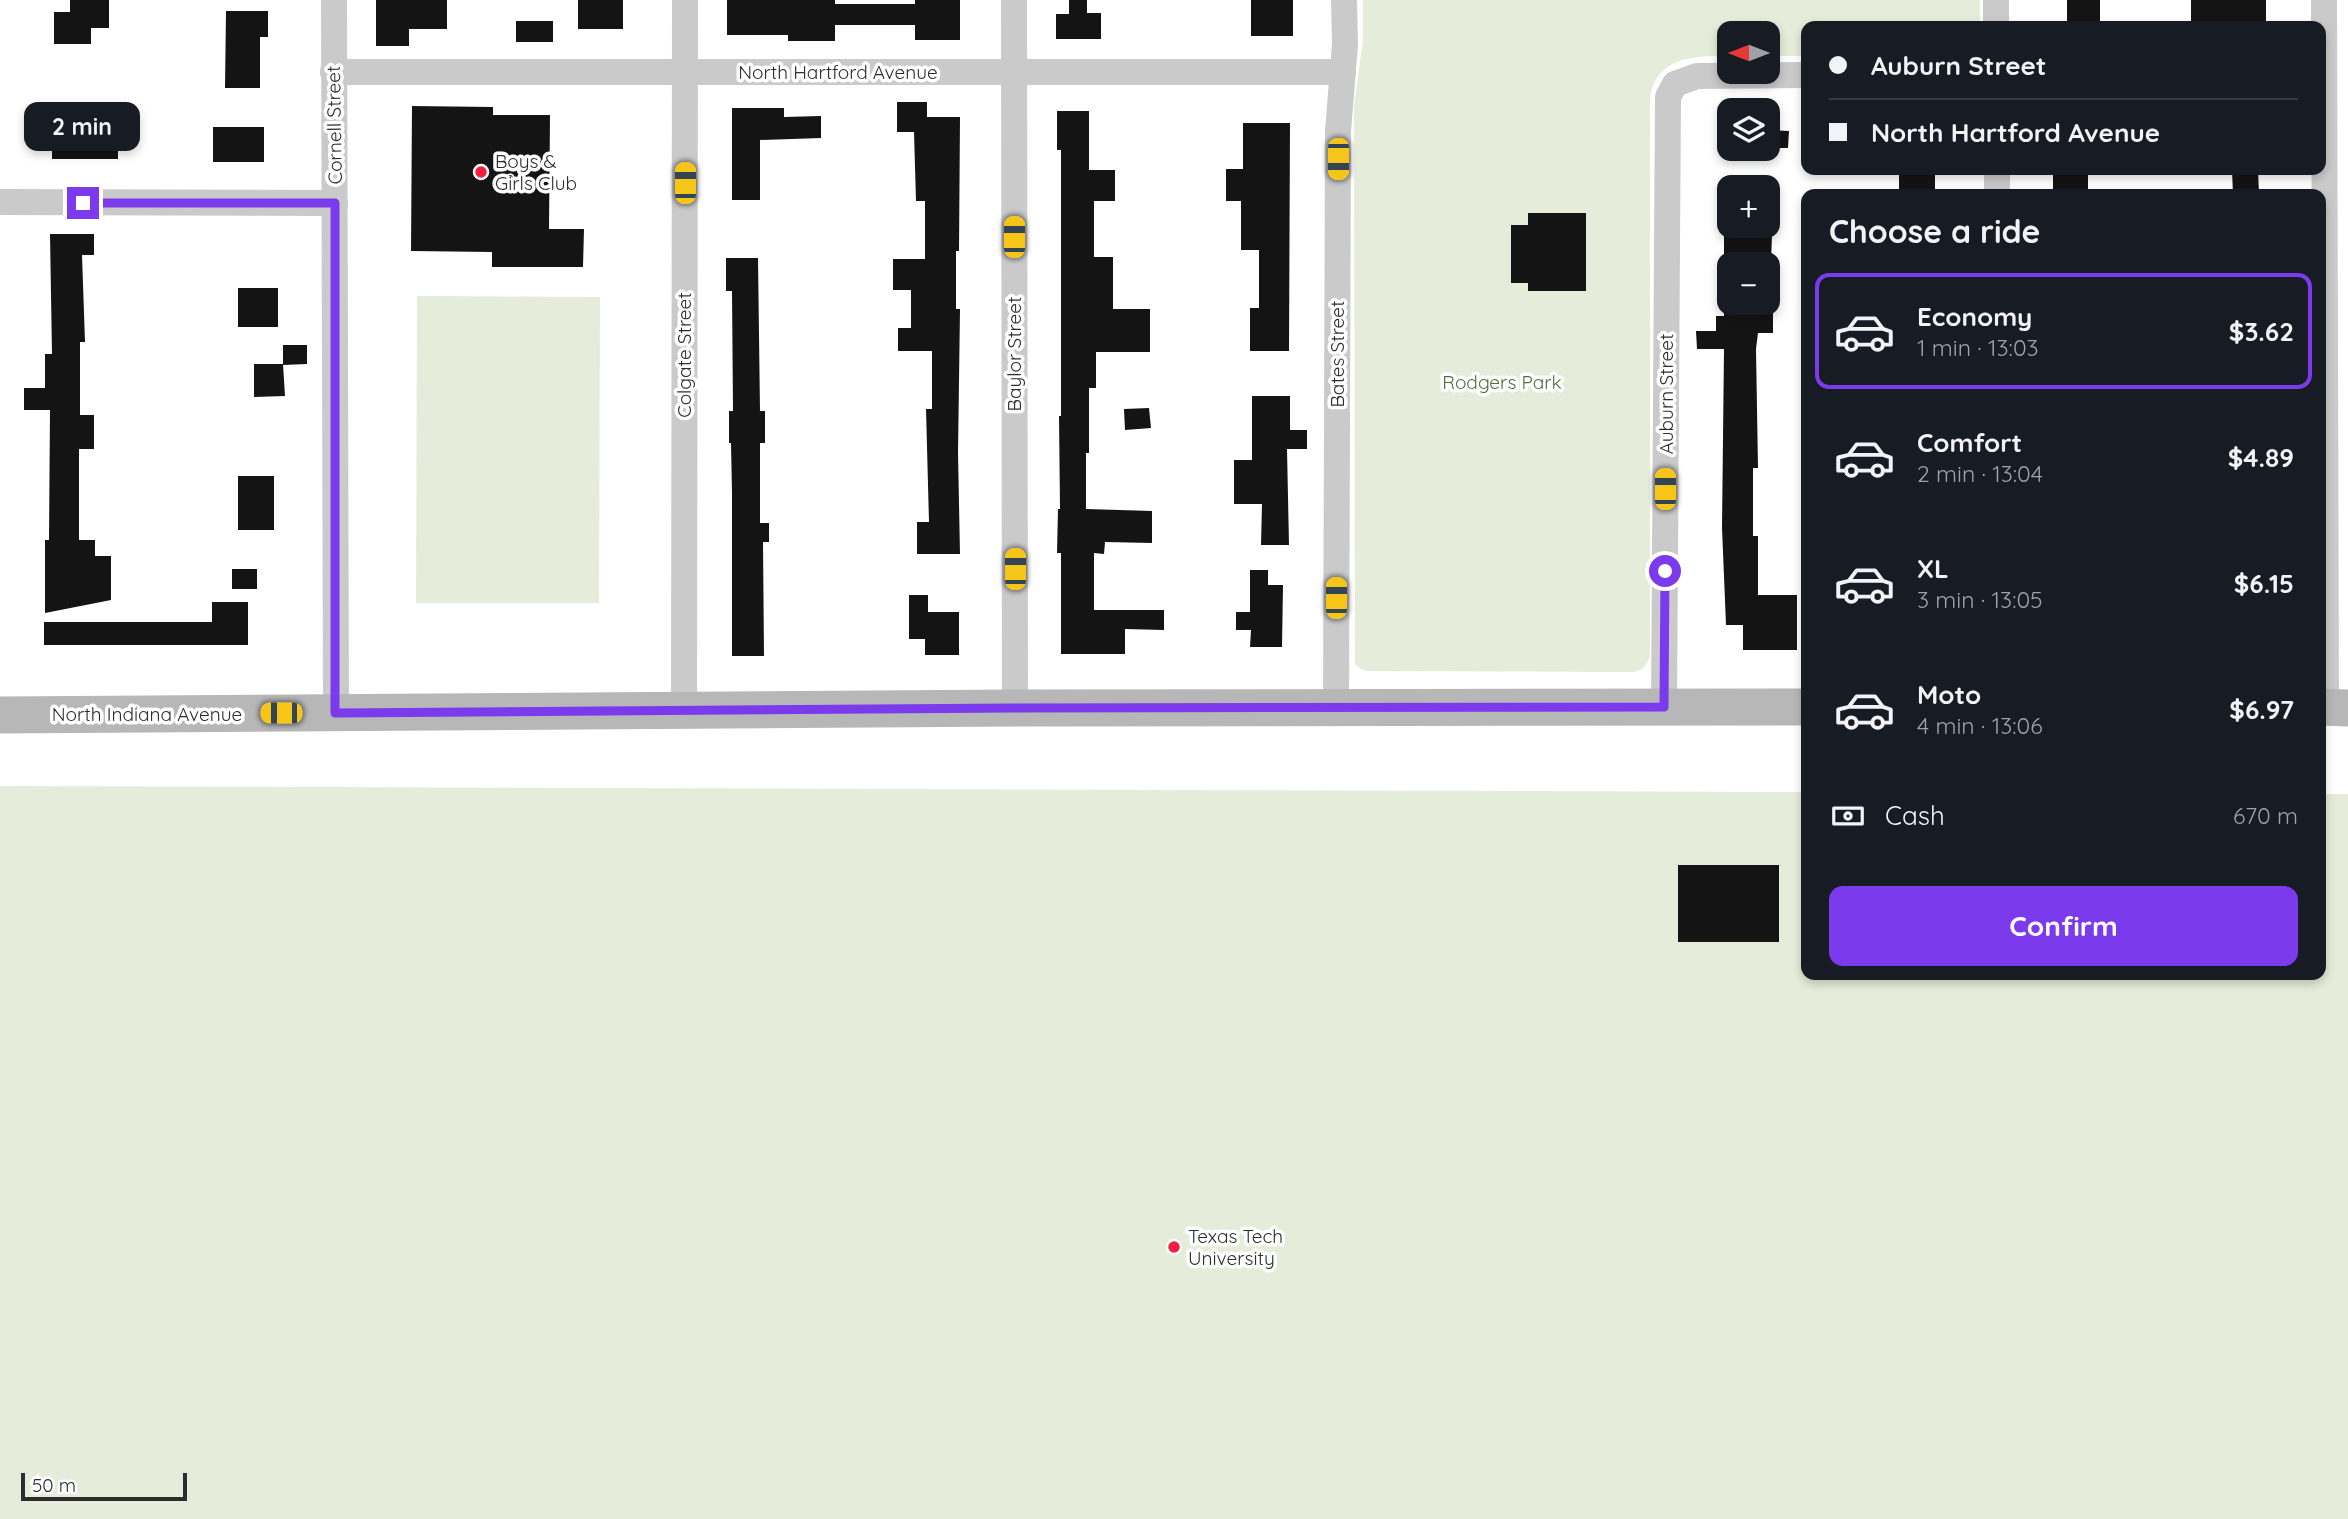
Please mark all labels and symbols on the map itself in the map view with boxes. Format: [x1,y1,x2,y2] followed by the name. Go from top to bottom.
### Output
[1717,21,1780,84] north arrow
[738,60,938,84] street label: North Hartford Avenue
[321,65,347,185] street label: Cornell Street
[25,102,141,150] callout: 2 min
[1328,138,1349,180] car
[495,149,577,195] place label: Boys & Girls Club
[675,162,696,204] car
[473,164,489,180] marker: Boys & Girls Club
[67,187,99,219] route end
[1004,216,1025,258] car
[672,292,696,418] street label: Colgate Street
[1002,297,1026,411] street label: Baylor Street
[1325,301,1349,408] street label: Bates Street
[1654,334,1678,454] street label: Auburn Street
[1442,370,1562,394] park label: Rodgers Park
[1655,468,1676,510] car
[1005,548,1026,590] car
[1649,555,1681,587] route start
[1326,577,1347,619] car
[52,702,242,726] street label: North Indiana Avenue
[261,703,303,724] car
[1188,1224,1283,1270] place label: Texas Tech University
[1166,1239,1182,1255] marker: Texas Tech University
[21,1470,187,1502] scale bar

